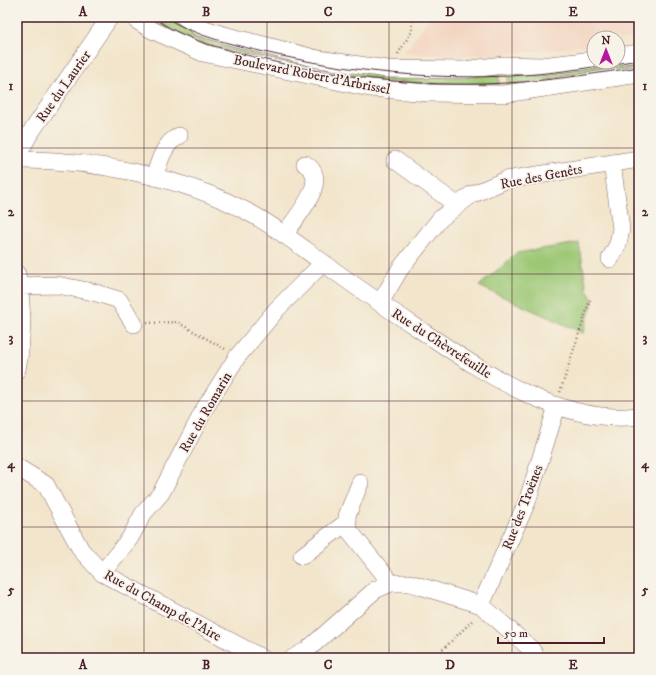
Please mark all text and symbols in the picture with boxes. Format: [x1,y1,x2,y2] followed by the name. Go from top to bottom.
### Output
[78,4,88,20] text: A
[202,4,210,20] text: B
[324,4,333,20] text: C
[445,4,455,20] text: D
[568,4,578,20] text: E
[586,30,626,70] north arrow
[601,34,611,48] text: N
[32,46,96,126] street label: Rue du Laurier
[232,51,393,99] street label: Boulevard Robert d'Arbrissel
[9,78,14,94] text: 1
[643,78,648,94] text: 1
[499,160,584,194] street label: Rue des Genêts
[8,204,15,220] text: 2
[642,204,649,220] text: 2
[388,305,495,383] street label: Rue du Chèvrefeuille
[9,330,14,346] text: 3
[643,330,648,346] text: 3
[176,368,237,456] street label: Rue du Romarin
[6,456,15,473] text: 4
[640,456,649,473] text: 4
[498,462,548,553] street label: Rue des Troënes
[101,566,225,646] street label: Rue du Champ de l'Aire
[7,582,15,598] text: 5
[641,582,649,598] text: 5
[498,619,604,645] scale bar
[504,626,528,641] text: 50 m
[78,657,88,673] text: A
[202,657,210,673] text: B
[324,657,333,673] text: C
[445,657,455,673] text: D
[568,657,578,673] text: E

